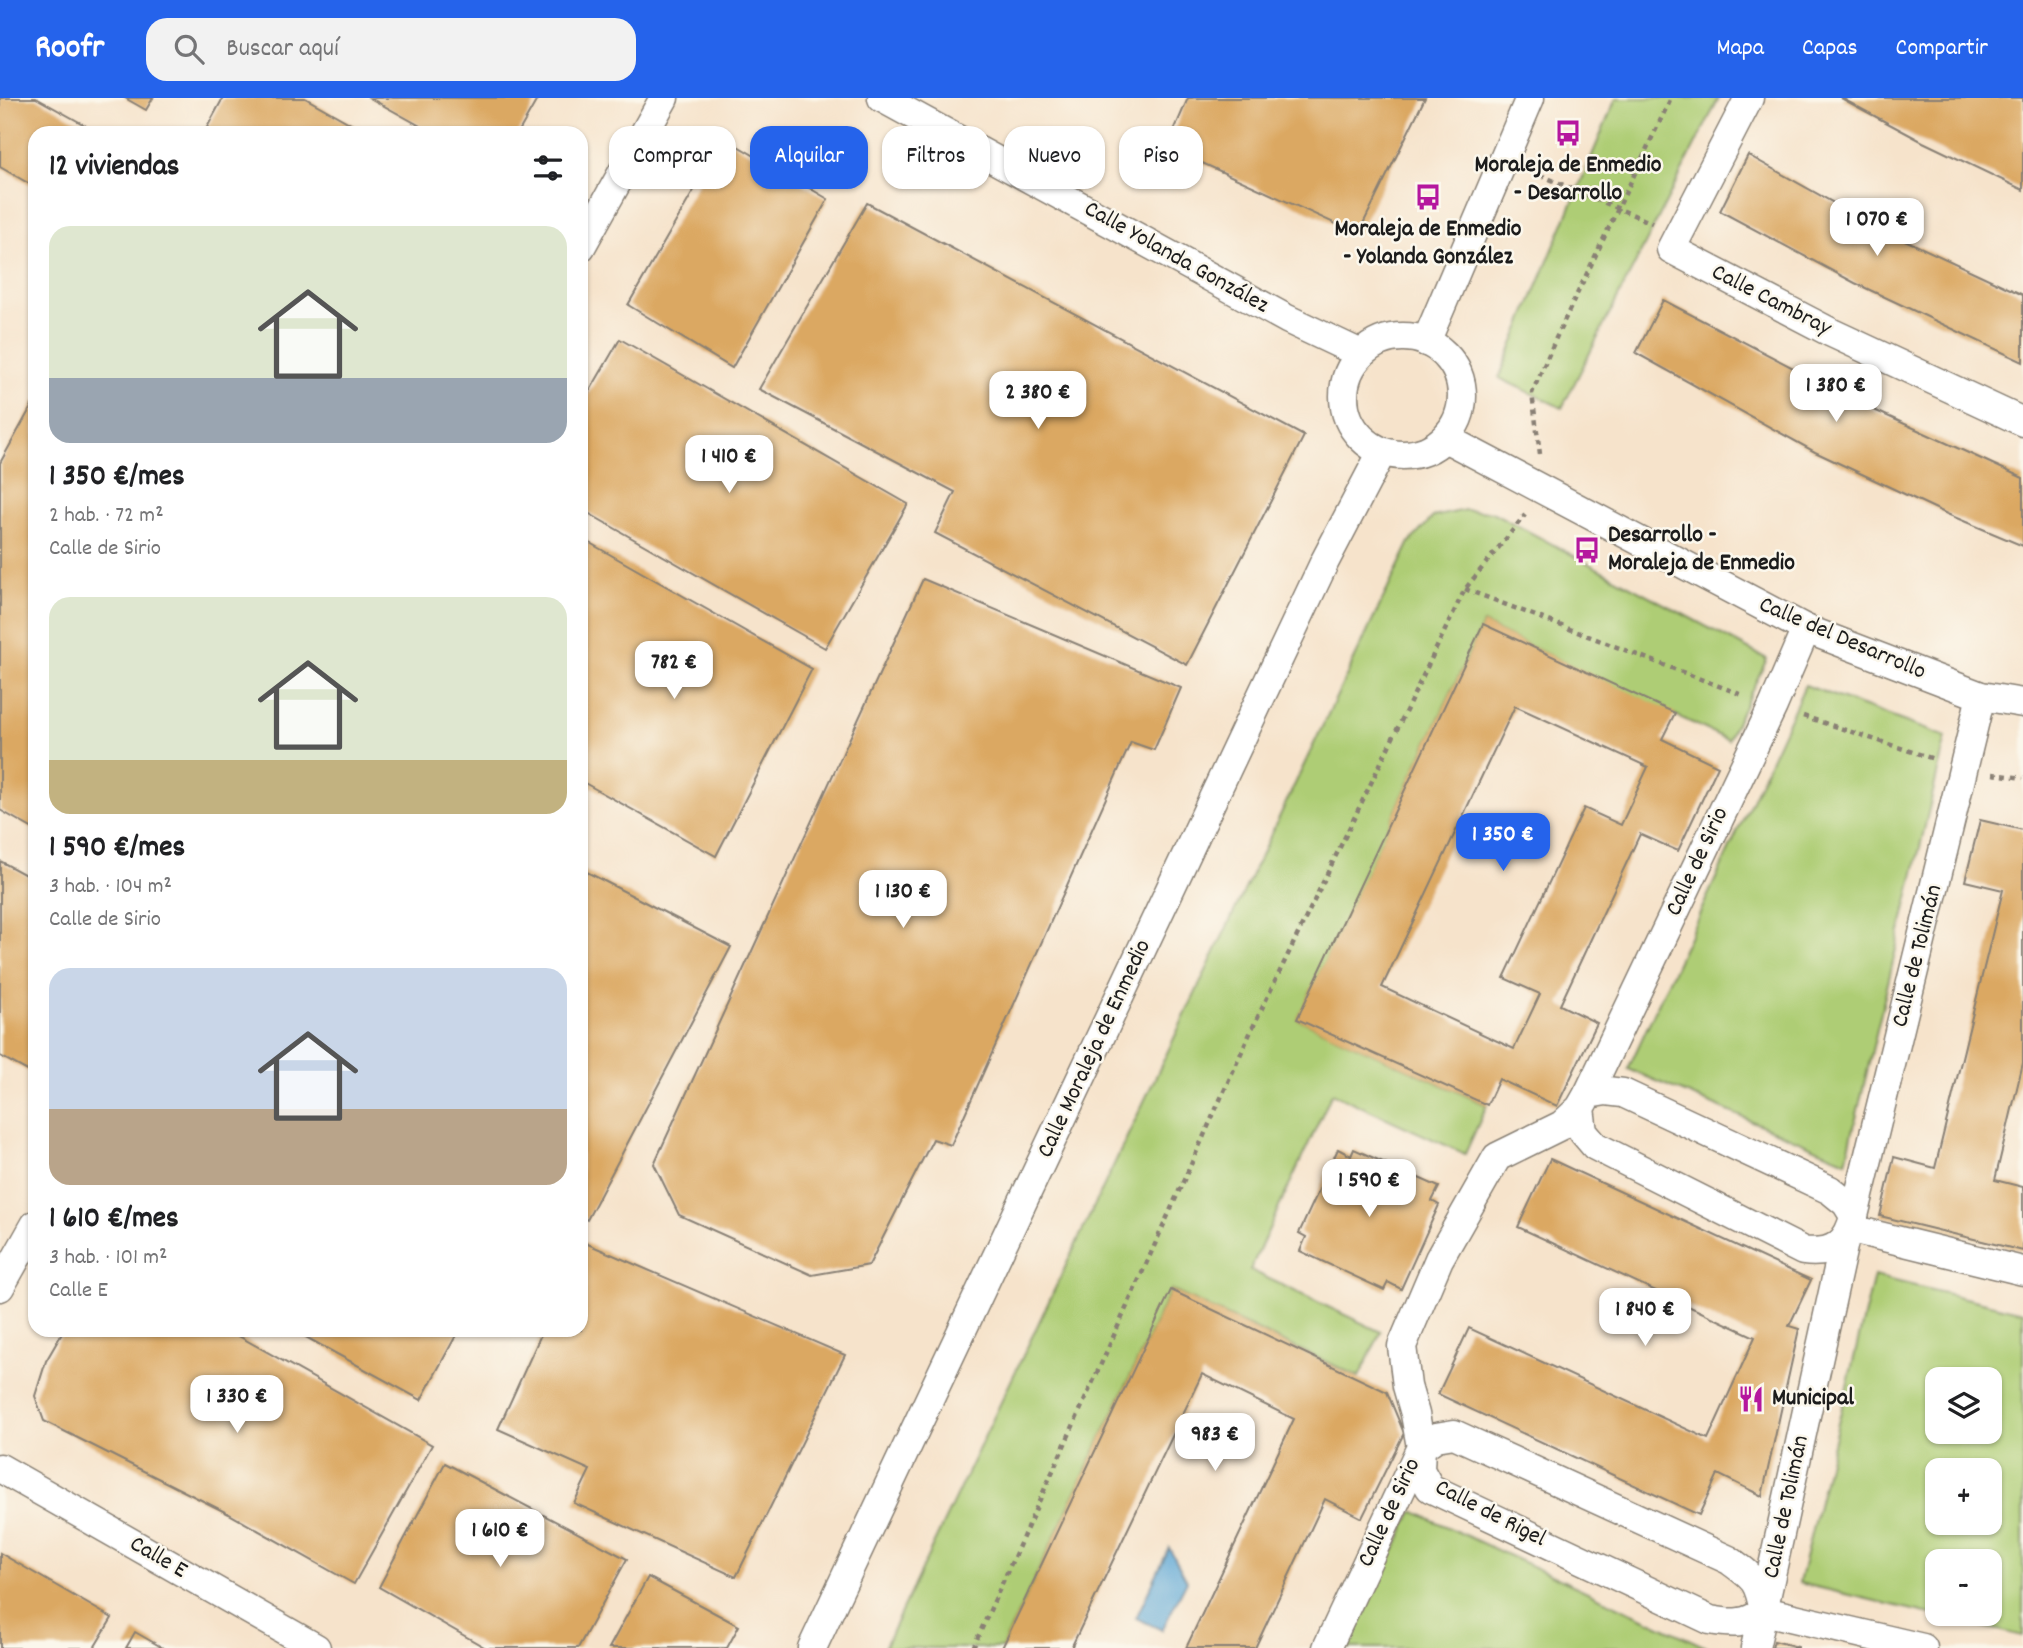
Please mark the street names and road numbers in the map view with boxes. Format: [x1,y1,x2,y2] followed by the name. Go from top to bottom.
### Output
[1077,193,1275,323] street label: Calle Yolanda González
[1705,256,1838,346] street label: Calle Cambray
[1753,588,1931,690] street label: Calle del Desarrollo
[1658,802,1738,922] street label: Calle de Sirio
[1884,881,1952,1031] street label: Calle de Tolimán
[1029,934,1161,1164] street label: Calle Moraleja de Enmedio
[1755,1432,1819,1582] street label: Calle de Tolimán
[1350,1453,1430,1573] street label: Calle de Sirio
[1428,1471,1552,1557] street label: Calle de Rigel
[123,1528,193,1588] street label: Calle E

